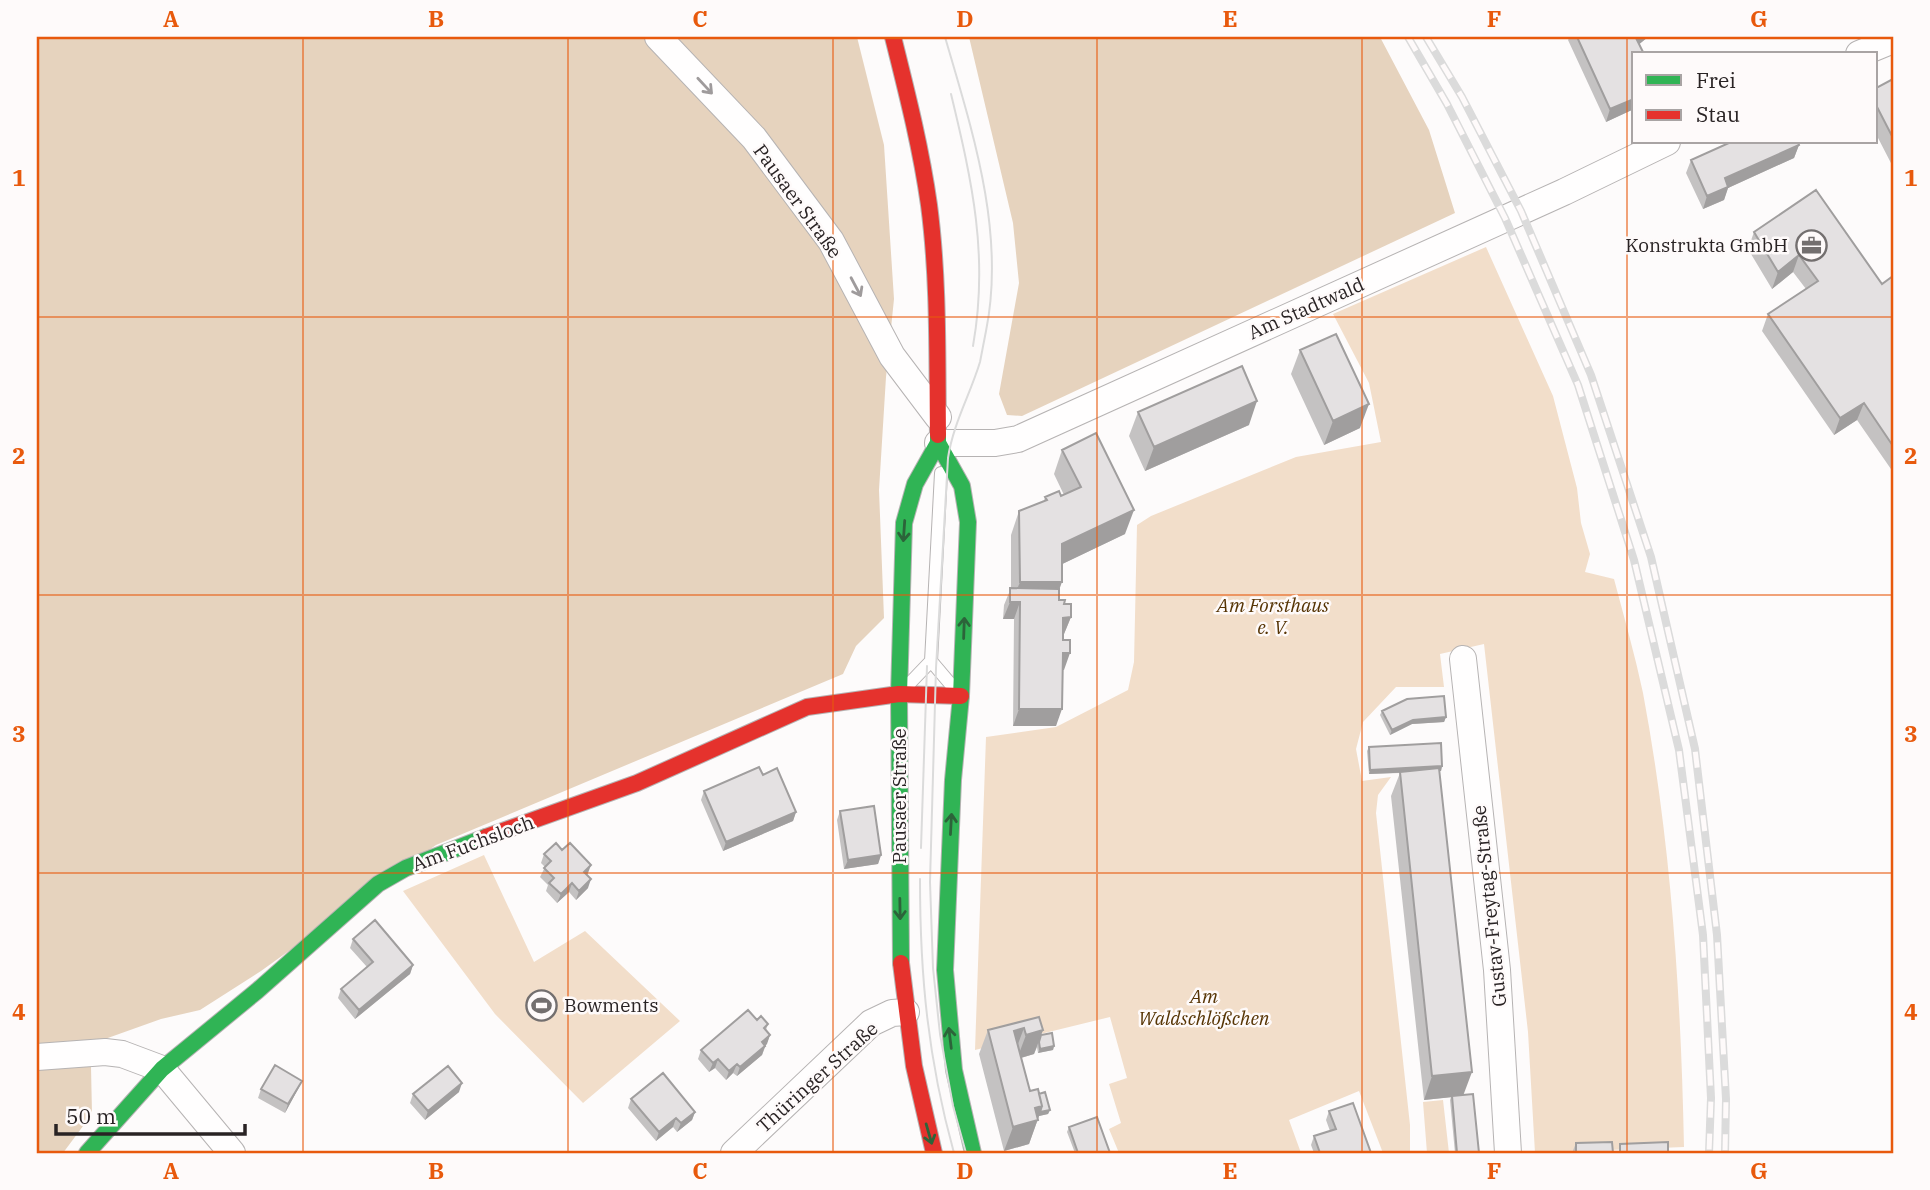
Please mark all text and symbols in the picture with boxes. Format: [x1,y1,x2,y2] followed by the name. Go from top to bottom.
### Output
[163,3,179,33] text: A
[428,3,444,33] text: B
[692,3,708,33] text: C
[956,3,974,33] text: D
[1222,3,1238,33] text: E
[1487,3,1501,33] text: F
[1750,3,1768,33] text: G
[1632,52,1878,144] legend
[1696,66,1736,94] text: Frei
[696,77,713,94] one-way arrow
[1696,100,1740,128] text: Stau
[749,139,847,263] street label: Pausaer Straße
[12,162,26,192] text: 1
[1904,162,1918,192] text: 1
[1794,228,1828,262] office icon: Konstrukta GmbH
[1625,233,1788,257] place label: Konstrukta GmbH
[1244,272,1368,344] street label: Am Stadtwald
[849,276,863,297] one-way arrow
[12,440,26,470] text: 2
[1904,440,1918,470] text: 2
[897,519,910,542] one-way arrow
[1215,593,1329,639] park label: Am Forsthaus e. V.
[957,617,970,640] one-way arrow
[12,718,26,748] text: 3
[1904,718,1918,748] text: 3
[887,728,911,864] street label: Pausaer Straße
[1466,804,1512,1008] street label: Gustav-Freytag-Straße
[409,810,537,876] street label: Am Fuchsloch
[944,812,957,835] one-way arrow
[893,897,907,920] one-way arrow
[1138,984,1270,1030] park label: Am Waldschlößchen
[524,988,558,1022] sports icon: Bowments
[564,993,659,1017] place label: Bowments
[12,996,26,1026] text: 4
[1904,996,1918,1026] text: 4
[751,1016,883,1138] street label: Thüringer Straße
[943,1028,956,1050] one-way arrow
[56,1092,245,1136] scale bar
[66,1102,116,1130] text: 50 m
[923,1122,936,1145] one-way arrow
[163,1155,179,1185] text: A
[428,1155,444,1185] text: B
[692,1155,708,1185] text: C
[956,1155,974,1185] text: D
[1222,1155,1238,1185] text: E
[1487,1155,1501,1185] text: F
[1750,1155,1768,1185] text: G

